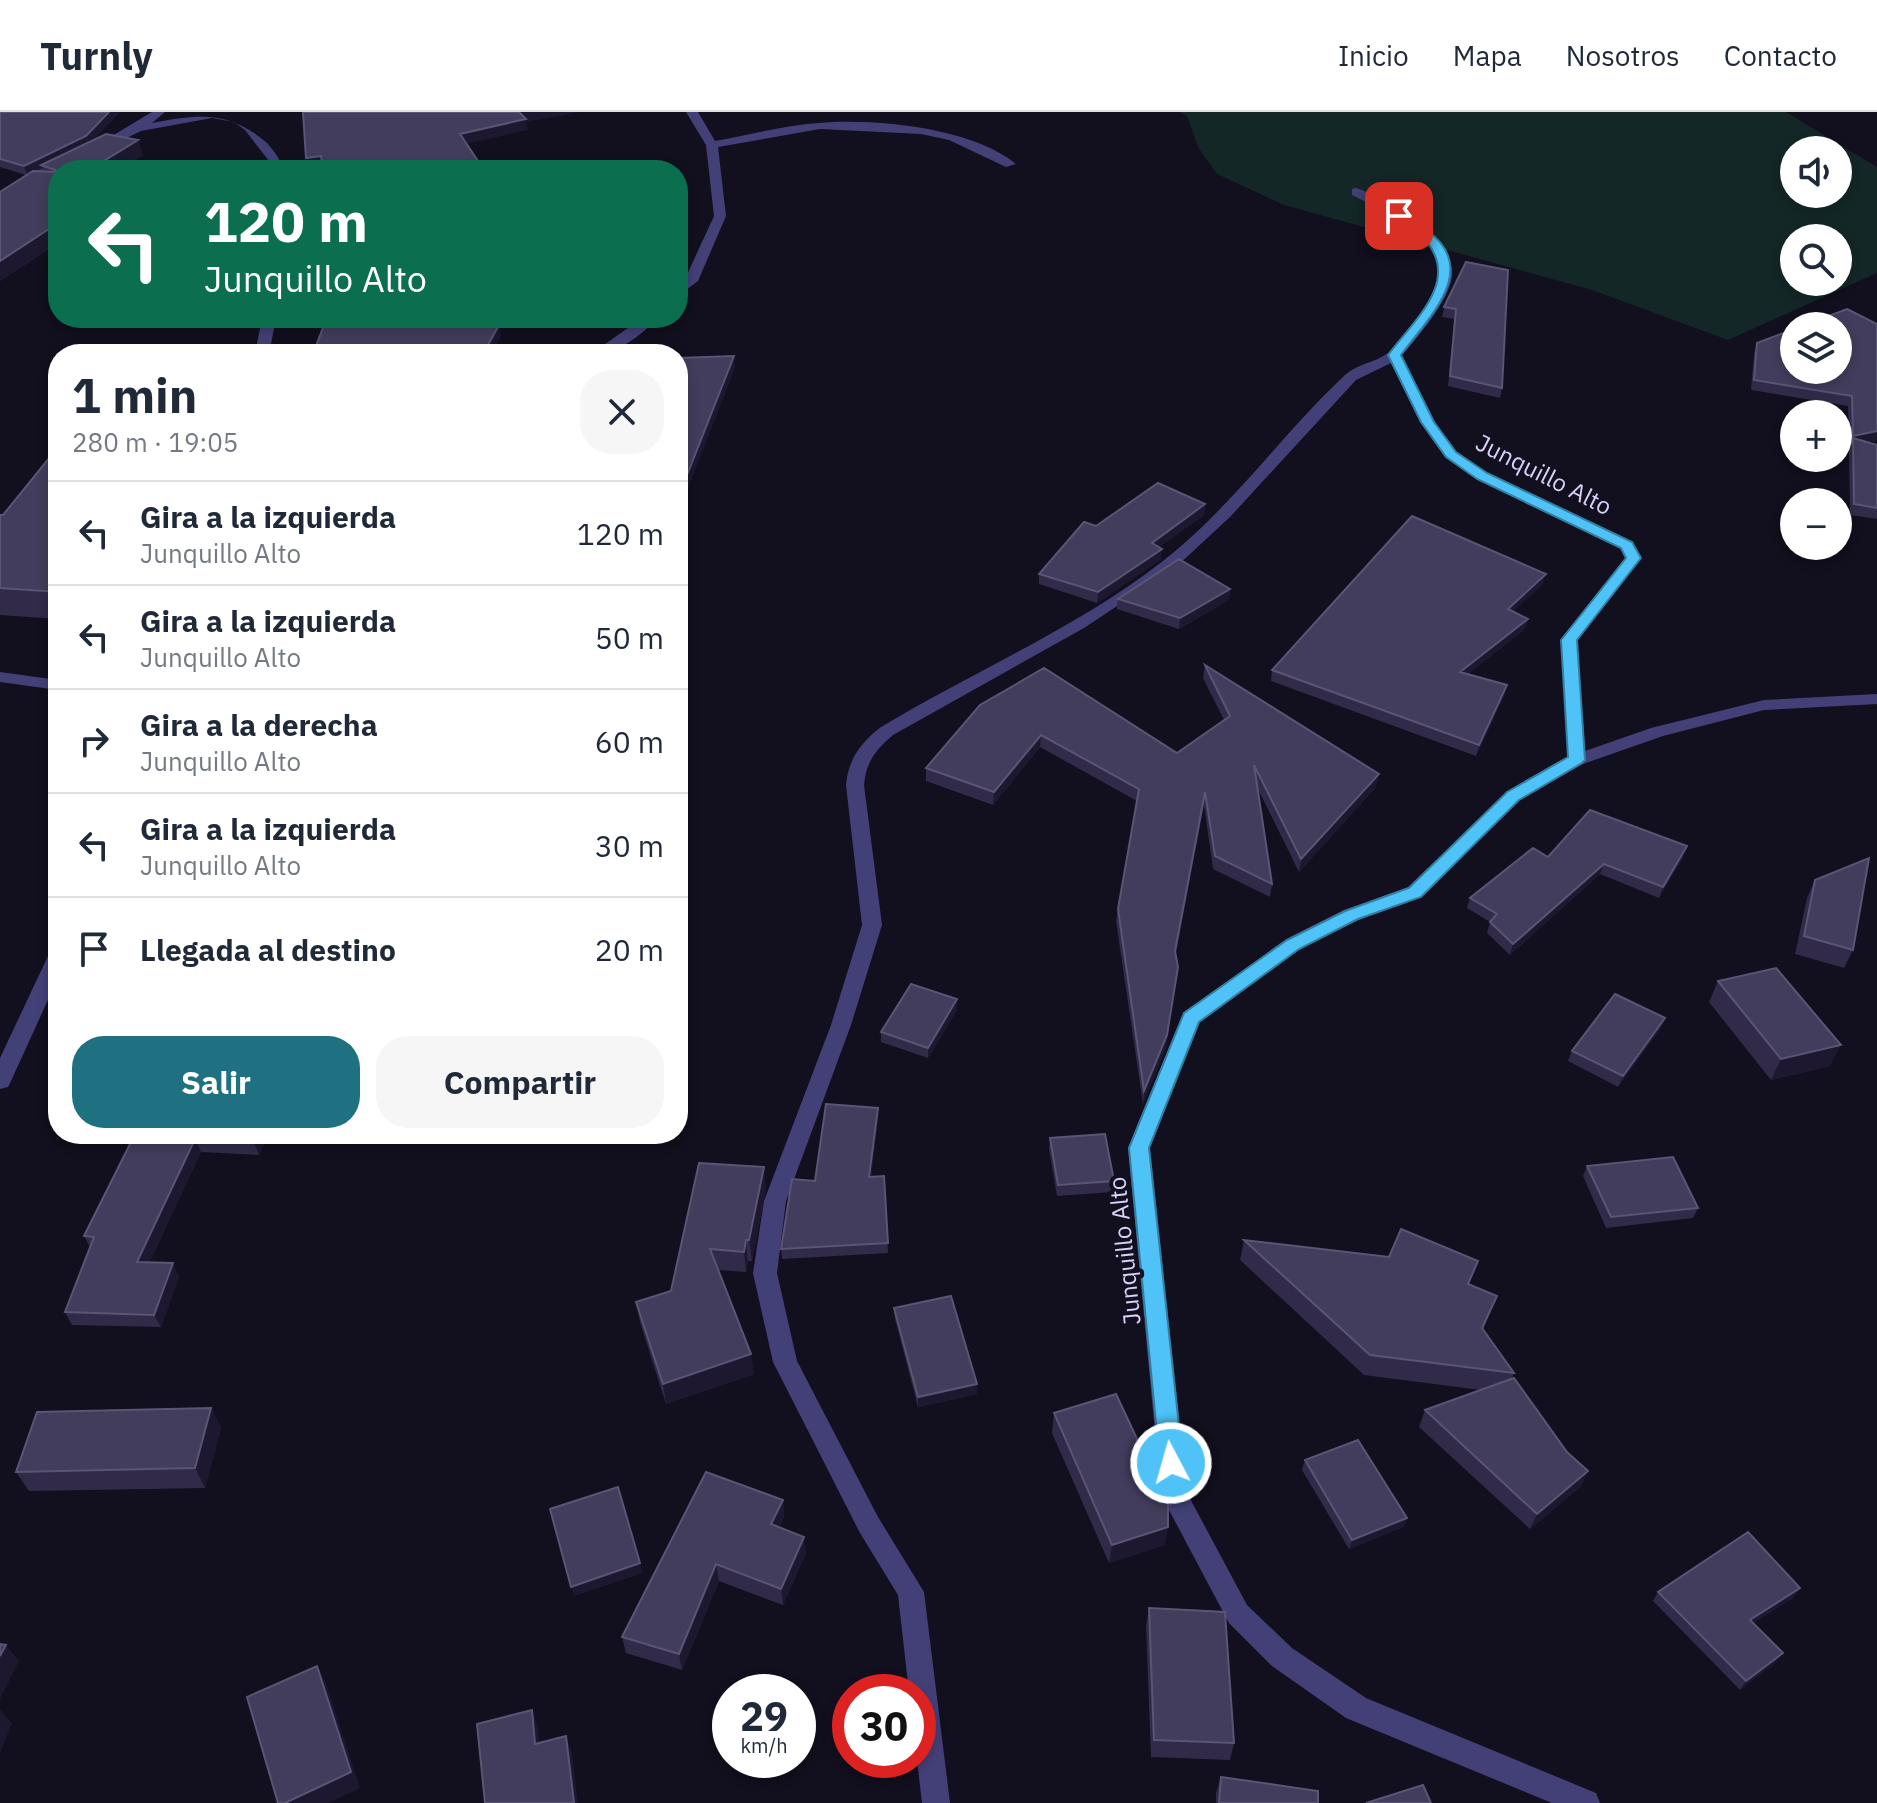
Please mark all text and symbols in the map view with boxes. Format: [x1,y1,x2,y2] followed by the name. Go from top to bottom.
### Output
[40,31,153,80] text: Turnly
[1338,37,1409,74] text: Inicio
[1453,37,1522,74] text: Mapa
[1566,37,1680,74] text: Nosotros
[1724,37,1837,74] text: Contacto
[1780,136,1852,560] map controls
[1780,136,1852,208] button: sound
[1365,182,1433,250] pin
[204,185,368,257] text: 120 m
[72,192,176,296] icon: left
[1377,194,1421,238] icon: arrive
[1780,224,1852,296] button: search
[204,255,427,302] text: Junquillo Alto
[1780,312,1852,384] button: layers
[72,364,197,426] text: 1 min
[580,370,664,454] button: close
[1780,400,1852,472] button: +
[72,425,238,459] text: 280 m · 19:05
[1471,426,1617,522] street label: Junquillo Alto
[1780,488,1852,560] button: −
[140,497,396,536] text: Gira a la izquierda
[72,511,116,555] icon: left
[577,514,664,553] text: 120 m
[140,536,301,570] text: Junquillo Alto
[140,601,396,640] text: Gira a la izquierda
[72,615,116,659] icon: left
[595,618,664,657] text: 50 m
[140,640,301,674] text: Junquillo Alto
[140,705,378,744] text: Gira a la derecha
[72,719,116,763] icon: right
[595,722,664,761] text: 60 m
[140,744,301,778] text: Junquillo Alto
[140,809,396,848] text: Gira a la izquierda
[72,823,116,867] icon: left
[595,826,664,865] text: 30 m
[140,848,301,882] text: Junquillo Alto
[72,927,116,971] icon: arrive
[140,930,396,969] text: Llegada al destino
[595,930,664,969] text: 20 m
[72,1036,360,1128] button: Salir
[376,1036,664,1128] button: Compartir
[1100,1175,1148,1327] street label: Junquillo Alto
[1129,1421,1213,1505] position arrow
[832,1674,936,1778] speed limit sign: 30
[740,1690,788,1742] text: 29
[740,1732,788,1759] text: km/h

